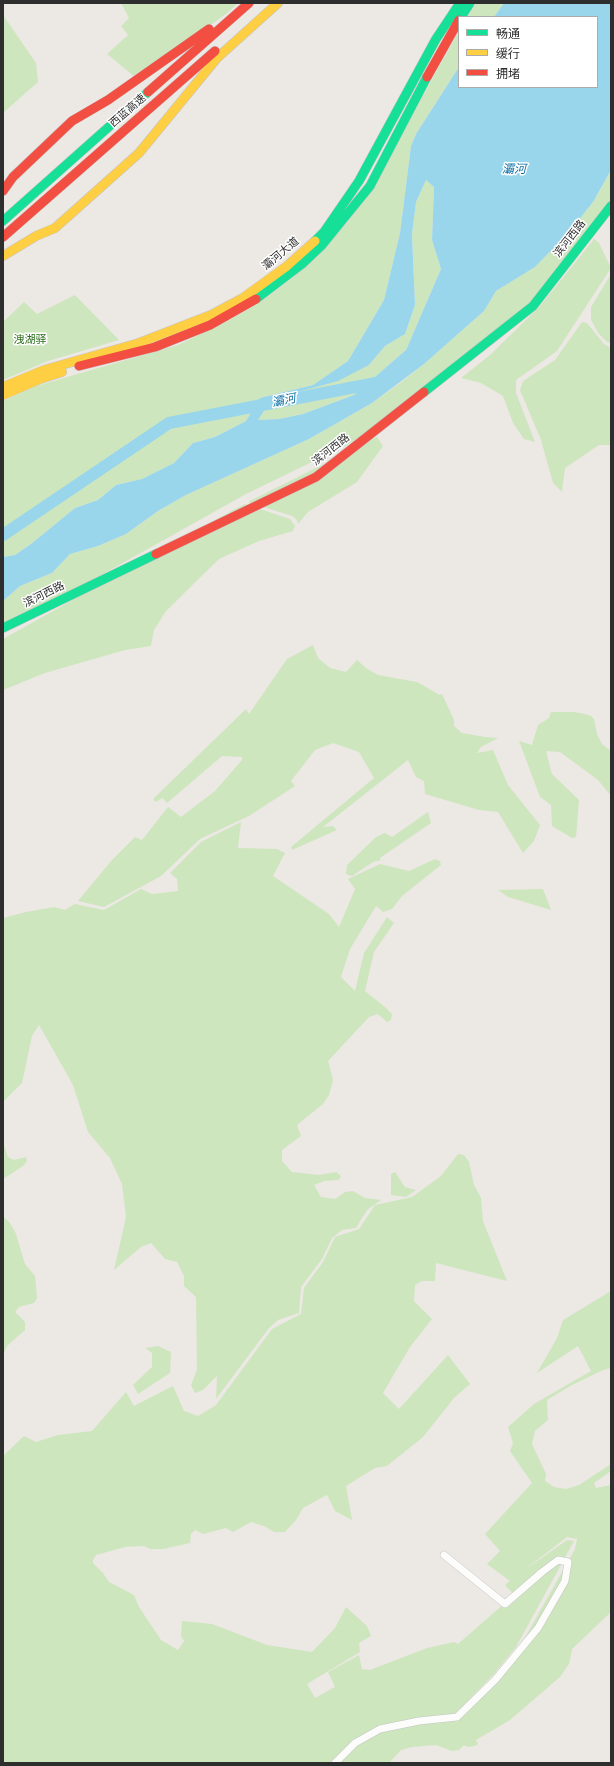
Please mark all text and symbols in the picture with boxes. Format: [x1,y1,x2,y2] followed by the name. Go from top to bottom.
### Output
[458,16,598,88] legend
[496,27,520,41] text: 畅通
[496,47,520,61] text: 缓行
[496,67,520,81] text: 拥堵
[107,92,149,130] street label: 西蓝高速
[502,163,526,177] water label: 灞河
[551,218,589,260] street label: 滨河西路
[260,235,302,273] street label: 灞河大道
[14,333,46,347] park label: 洩湖驿
[271,392,297,410] water label: 灞河
[310,431,352,469] street label: 滨河西路
[21,579,67,611] street label: 滨河西路

